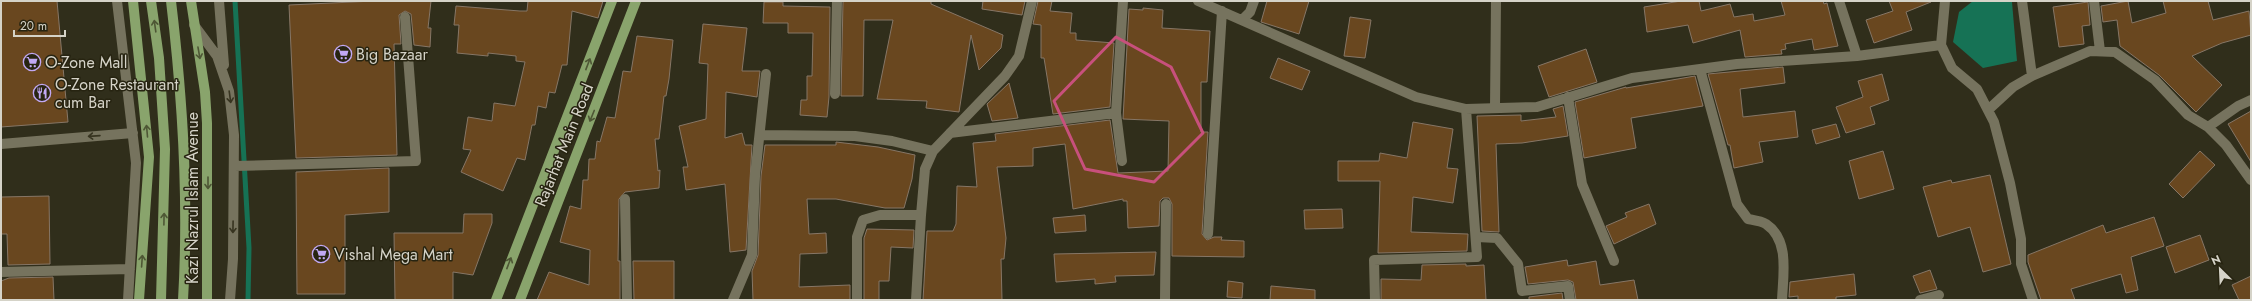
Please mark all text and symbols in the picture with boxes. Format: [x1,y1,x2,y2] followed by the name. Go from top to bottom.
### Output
[14,12,65,38] scale bar
[20,17,47,35] text: 20 m
[151,20,159,33] one-way arrow
[356,43,428,66] place label: Big Bazaar
[333,44,353,64] supermarket icon: Big Bazaar
[196,46,204,59] one-way arrow
[45,51,127,74] place label: O-Zone Mall
[22,52,42,72] supermarket icon: O-Zone Mall
[584,59,592,71] one-way arrow
[55,73,179,114] place label: O-Zone Restaurant cum Bar
[529,80,599,210] street label: Rajarhat Main Road
[32,83,52,103] restaurant icon: O-Zone Restaurant cum Bar
[226,90,234,103] one-way arrow
[588,109,595,121] one-way arrow
[181,112,204,284] street label: Kazi Nazrul Islam Avenue
[143,125,150,138] one-way arrow
[88,133,101,140] one-way arrow
[204,176,212,189] one-way arrow
[160,213,168,226] one-way arrow
[229,220,237,233] one-way arrow
[334,243,453,266] place label: Vishal Mega Mart
[311,244,331,264] supermarket icon: Vishal Mega Mart
[2200,249,2240,289] north arrow
[2209,251,2223,269] text: N
[138,255,145,268] one-way arrow
[506,258,514,270] one-way arrow

